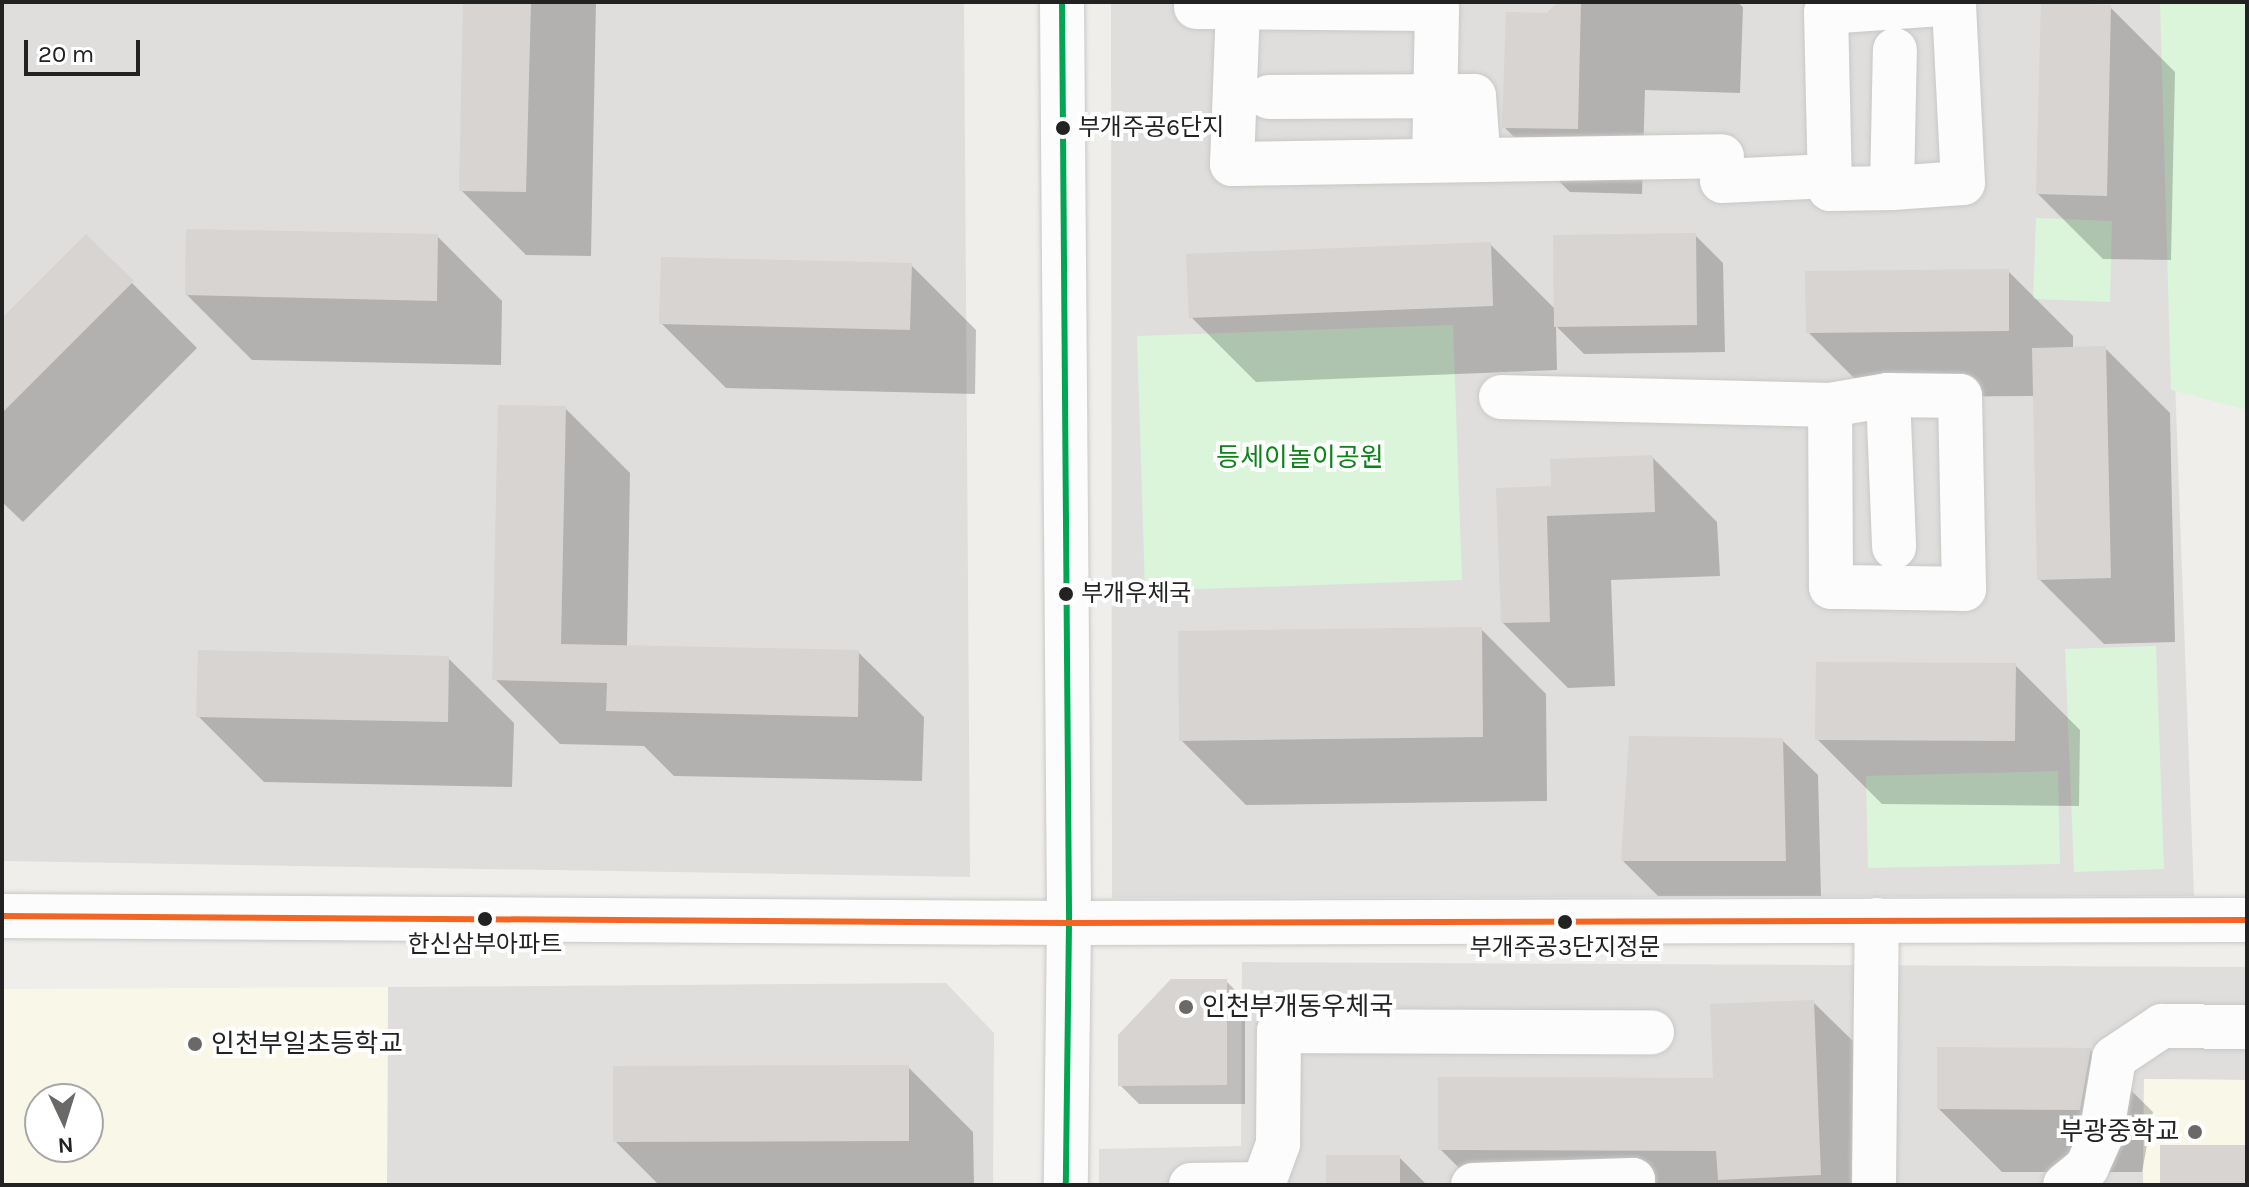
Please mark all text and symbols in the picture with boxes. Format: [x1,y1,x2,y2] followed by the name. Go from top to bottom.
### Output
[28,24,144,74] scale bar
[38,40,94,68] text: 20 m
[1078,114,1224,142] place label: 부개주공6단지
[1055,120,1071,136] marker: 부개주공6단지
[1216,442,1384,474] park label: 등세이놀이공원
[1081,580,1191,608] place label: 부개우체국
[1058,586,1074,602] marker: 부개우체국
[477,911,493,927] marker: 한신삼부아파트
[1557,914,1573,930] marker: 부개주공3단지정문
[408,931,562,959] place label: 한신삼부아파트
[1470,934,1660,962] place label: 부개주공3단지정문
[1202,991,1393,1023] place label: 인천부개동우체국
[1177,998,1195,1016] marker: 인천부개동우체국
[211,1028,402,1060] place label: 인천부일초등학교
[186,1035,204,1053] marker: 인천부일초등학교
[24,1083,104,1163] north arrow
[2059,1116,2179,1148] place label: 부광중학교
[2186,1123,2204,1141] marker: 부광중학교
[57,1131,74,1158] text: N

